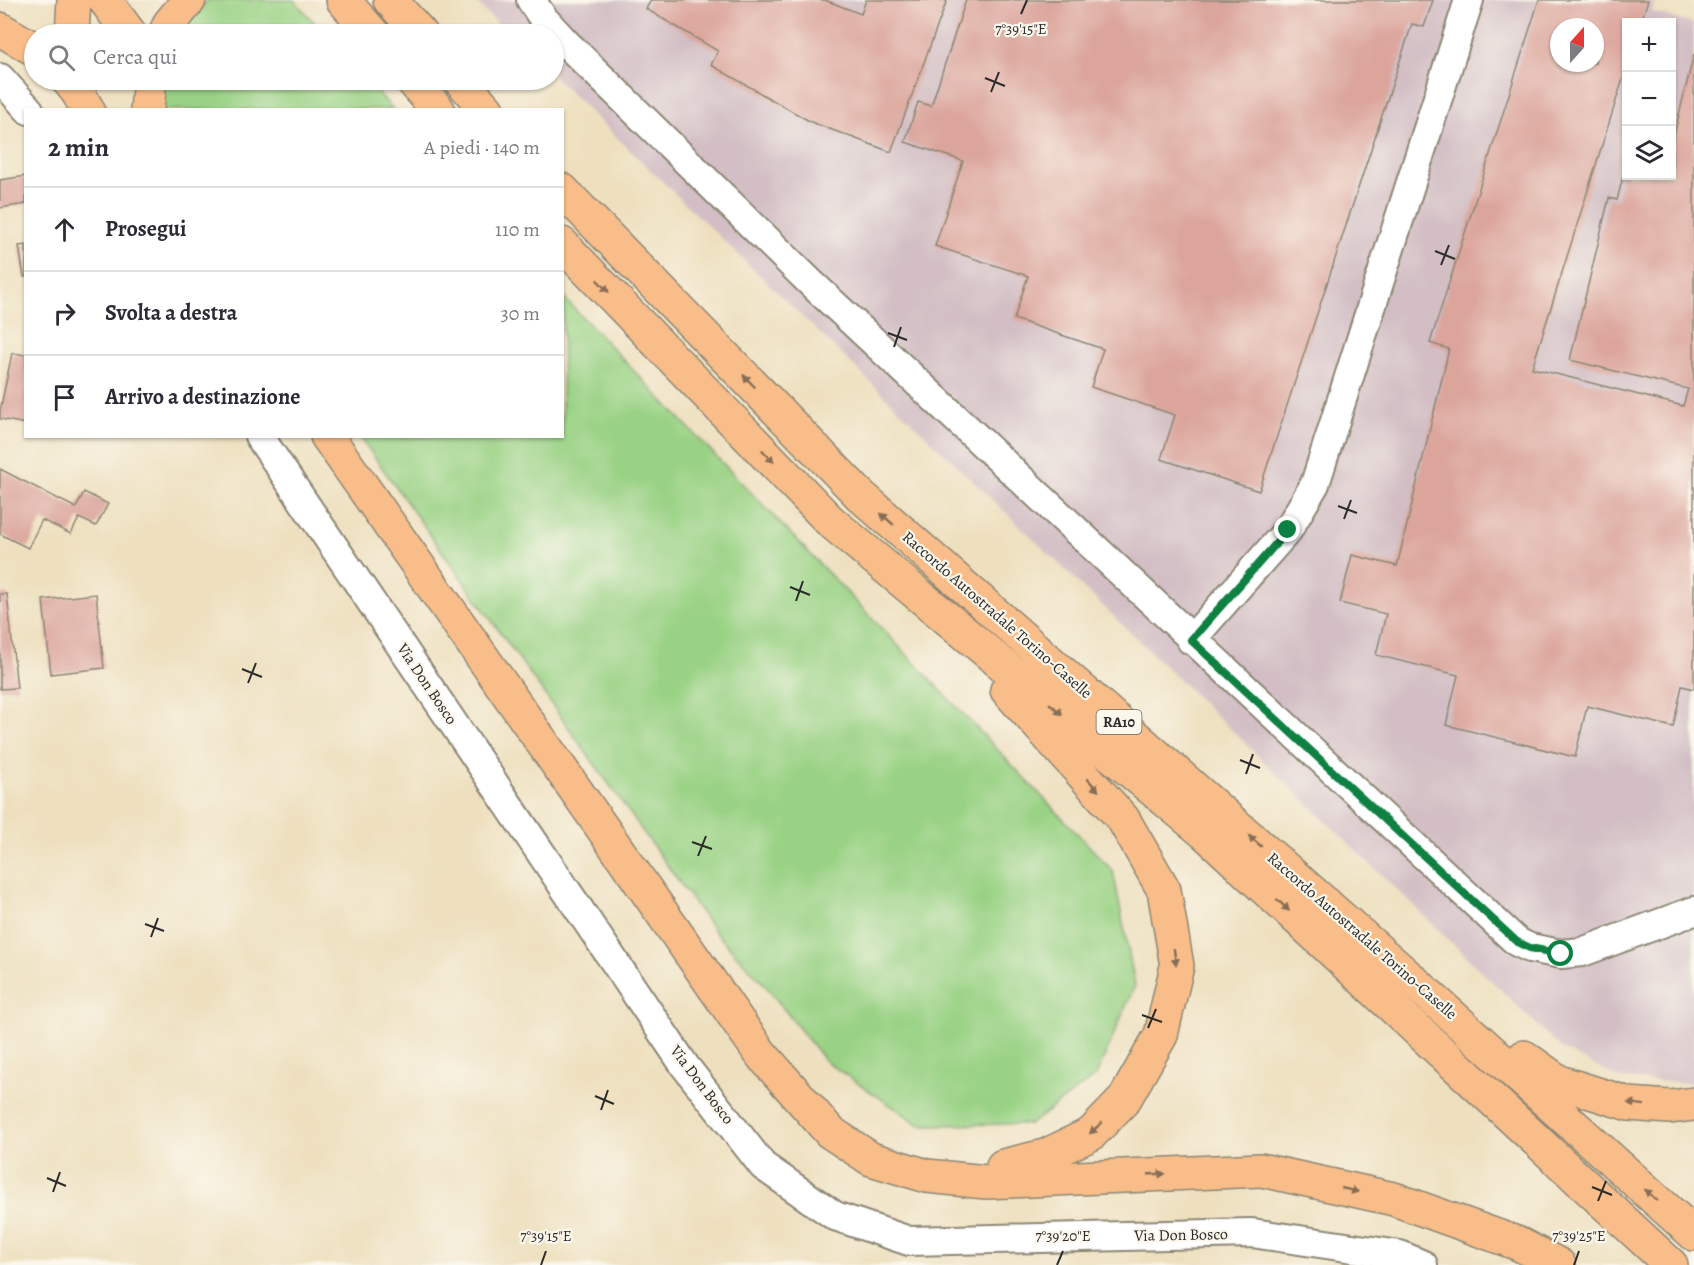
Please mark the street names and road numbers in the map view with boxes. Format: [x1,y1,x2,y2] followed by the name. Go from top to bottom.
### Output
[897,526,1097,704] street label: Raccordo Autostradale Torino-Caselle
[391,638,462,729] street label: Via Don Bosco
[1096,710,1142,734] road number: RA10
[1262,847,1462,1025] street label: Raccordo Autostradale Torino-Caselle
[664,1040,739,1129] street label: Via Don Bosco
[1133,1223,1228,1247] street label: Via Don Bosco

